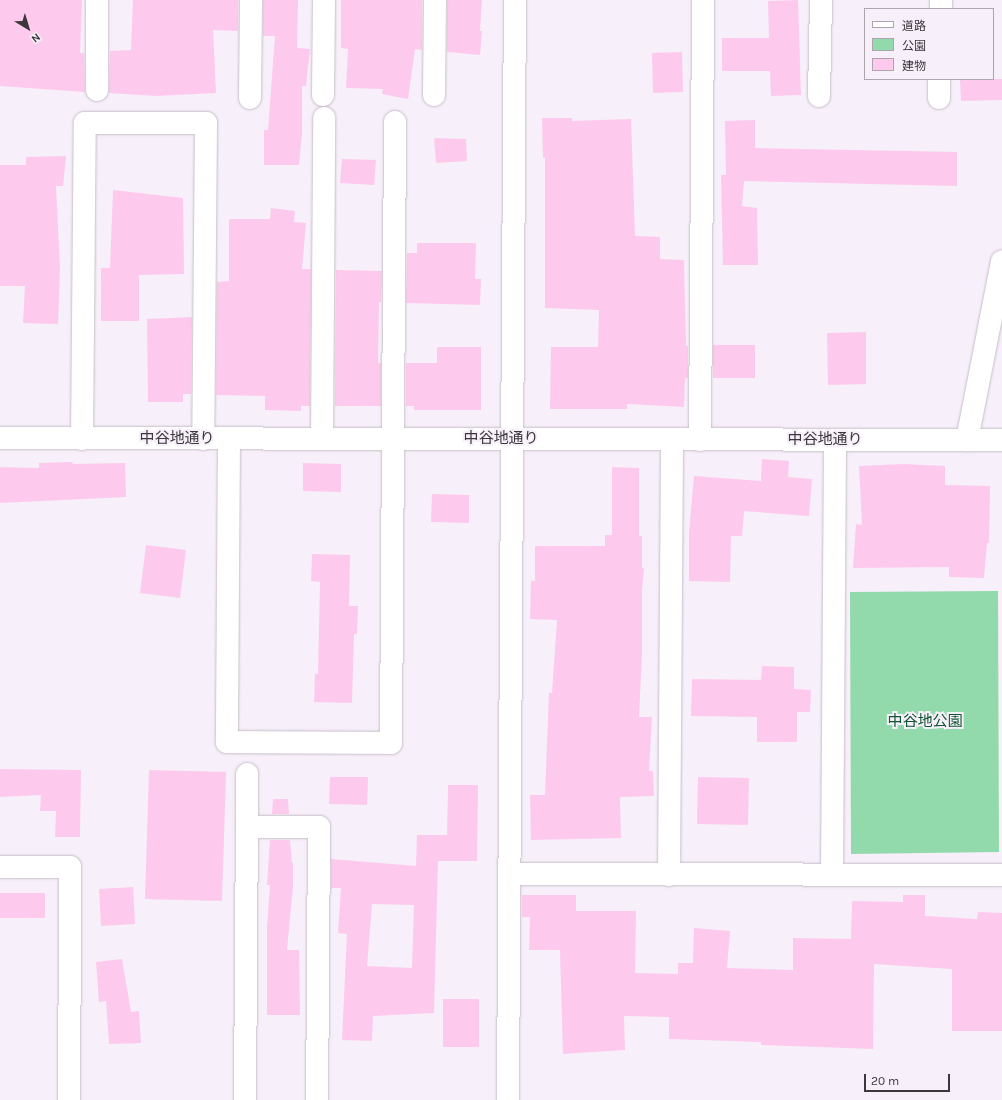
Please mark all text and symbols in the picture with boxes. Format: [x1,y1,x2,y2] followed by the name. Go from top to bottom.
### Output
[8,8,48,48] north arrow
[864,8,994,80] legend
[902,19,926,33] text: 道路
[29,30,43,45] text: N
[902,39,926,53] text: 公園
[902,59,926,73] text: 建物
[140,430,214,448] street label: 中谷地通り
[464,430,538,448] street label: 中谷地通り
[788,431,862,449] street label: 中谷地通り
[888,713,962,731] park label: 中谷地公園
[866,1066,952,1092] scale bar
[871,1074,899,1088] text: 20 m

